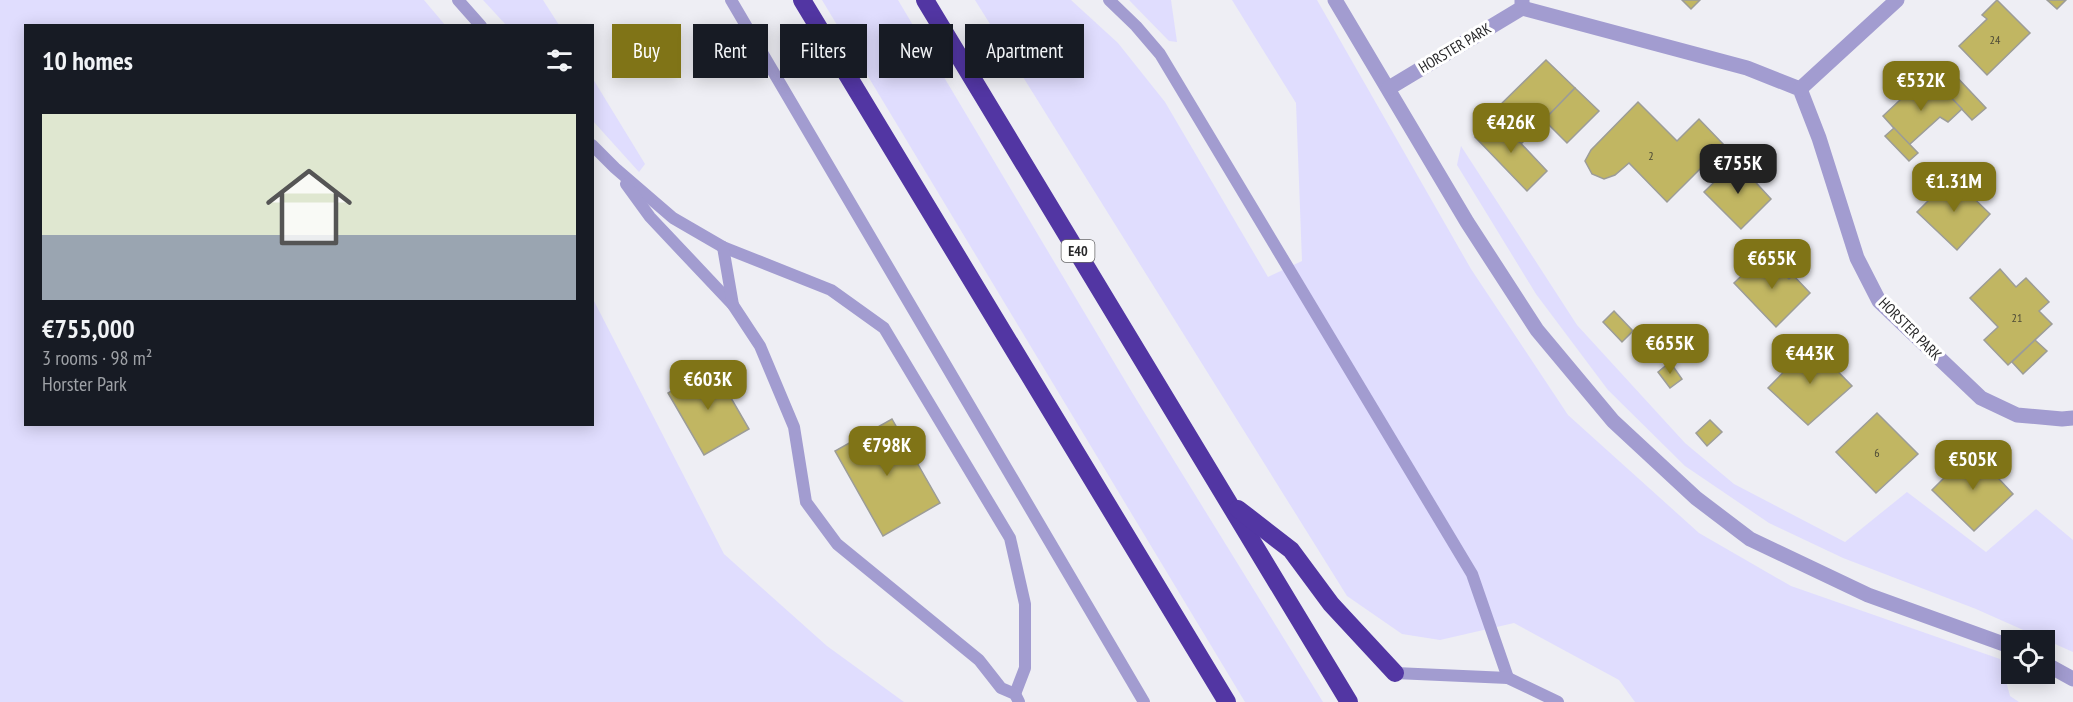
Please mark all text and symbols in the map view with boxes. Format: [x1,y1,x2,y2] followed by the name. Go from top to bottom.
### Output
[1415,18,1495,77] street label: HORSTER PARK
[612,24,681,78] chip: Buy
[693,24,768,78] chip: Rent
[780,24,867,78] chip: Filters
[879,24,953,78] chip: New
[965,24,1084,78] chip: Apartment
[1990,32,2001,47] house number: 24
[42,44,133,77] text: 10 homes
[543,44,576,77] icon: filters
[1879,61,1963,112] pin: €532K
[1897,67,1945,93] text: €532K
[1469,103,1553,154] pin: €426K
[1487,109,1535,135] text: €426K
[1696,144,1780,195] pin: €755K
[1648,148,1654,163] house number: 2
[1714,150,1762,176] text: €755K
[255,153,363,261] icon: home
[1905,162,2003,213] pin: €1.31M
[1926,168,1982,194] text: €1.31M
[1730,239,1814,290] pin: €655K
[1062,240,1094,262] road number: E40
[1748,245,1796,271] text: €655K
[1875,293,1946,364] street label: HORSTER PARK
[2012,310,2022,325] house number: 21
[42,312,135,345] text: €755,000
[1628,324,1712,375] pin: €655K
[1646,330,1694,356] text: €655K
[1768,334,1852,385] pin: €443K
[1786,340,1834,366] text: €443K
[42,345,152,371] text: 3 rooms · 98 m²
[666,360,750,411] pin: €603K
[684,366,732,392] text: €603K
[42,371,127,397] text: Horster Park
[845,426,929,477] pin: €798K
[863,432,911,458] text: €798K
[1931,440,2015,491] pin: €505K
[1874,445,1880,460] house number: 6
[1949,446,1997,472] text: €505K
[2001,630,2055,684] map controls
[2001,630,2055,684] button: locate

